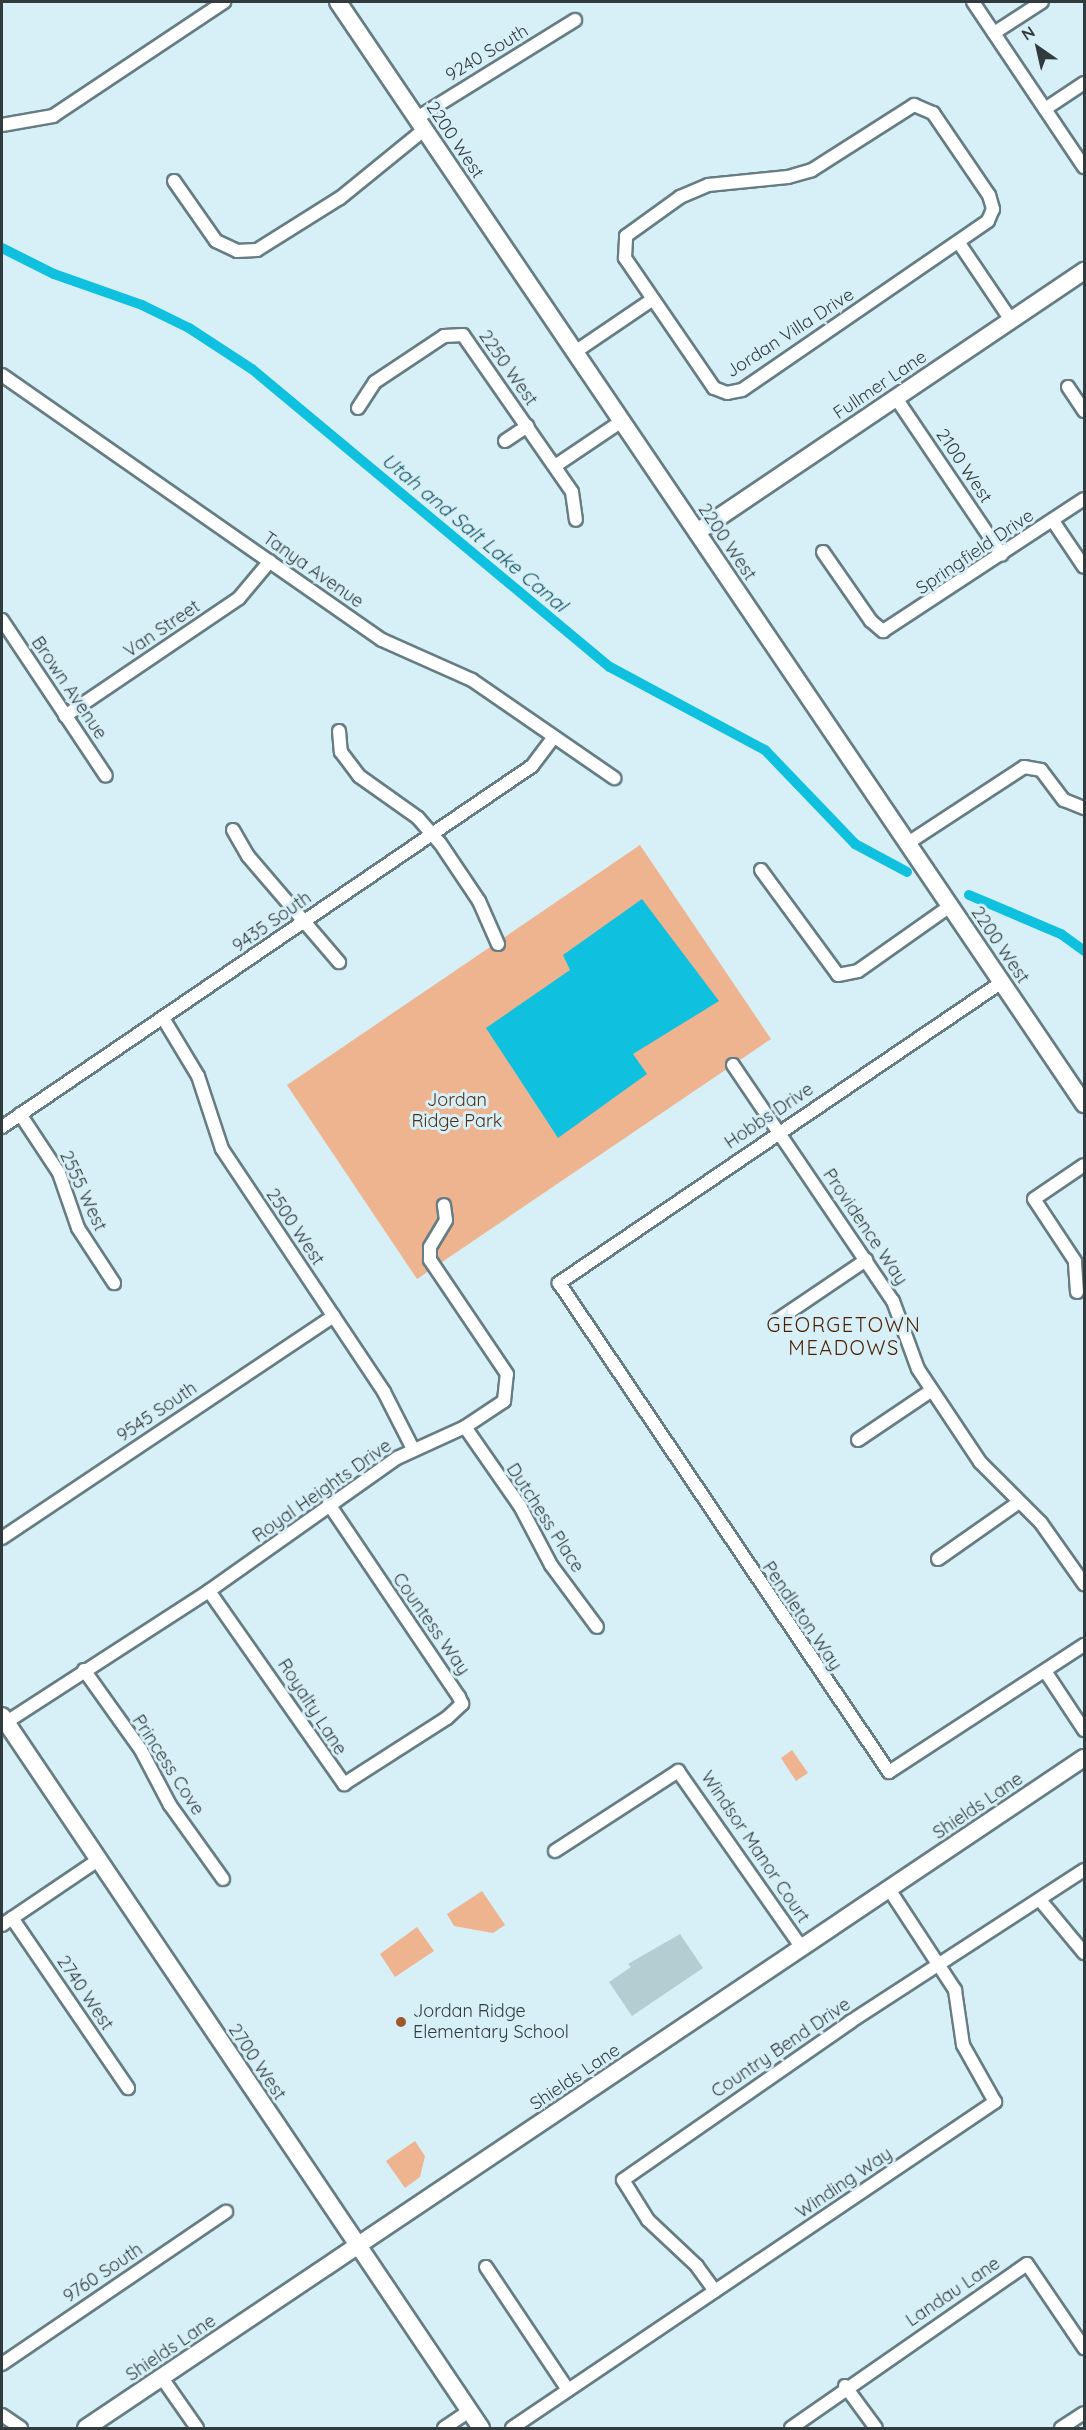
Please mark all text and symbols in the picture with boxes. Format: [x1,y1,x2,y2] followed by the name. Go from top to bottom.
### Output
[1008,18,1068,78] north arrow
[442,20,532,86] street label: 9240 South
[1017,22,1038,45] text: N
[421,97,489,183] street label: 2200 West
[722,284,858,382] street label: Jordan Villa Drive
[474,326,542,410] street label: 2250 West
[829,346,931,424] street label: Fullmer Lane
[931,425,997,507] street label: 2100 West
[377,447,573,617] water label: Utah and Salt Lake Canal
[693,499,761,585] street label: 2200 West
[912,505,1038,599] street label: Springfield Drive
[259,527,367,613] street label: Tanya Avenue
[120,596,204,662] street label: Van Street
[27,632,111,744] street label: Brown Avenue
[228,887,316,957] street label: 9435 South
[966,902,1034,988] street label: 2200 West
[721,1078,817,1154] street label: Hobbs Drive
[412,1090,502,1132] park label: Jordan Ridge Park
[55,1147,111,1235] street label: 2555 West
[818,1165,912,1289] street label: Providence Way
[261,1185,329,1269] street label: 2500 West
[767,1312,921,1359] district label: GEORGETOWN MEADOWS
[113,1377,201,1447] street label: 9545 South
[248,1435,396,1547] street label: Royal Heights Drive
[502,1459,588,1577] street label: Dutchess Place
[758,1557,846,1675] street label: Pendleton Way
[388,1569,474,1679] street label: Countess Way
[273,1655,351,1759] street label: Royalty Lane
[128,1711,208,1819] street label: Princess Cove
[696,1767,814,1927] street label: Windsor Manor Court
[929,1768,1027,1844] street label: Shields Lane
[52,1952,118,2034] street label: 2740 West
[707,1994,855,2102] street label: Country Bend Drive
[413,2001,569,2044] place label: Jordan Ridge Elementary School
[394,2015,408,2029] marker: Jordan Ridge Elementary School
[224,2020,290,2104] street label: 2700 West
[526,2039,624,2115] street label: Shields Lane
[792,2143,896,2223] street label: Winding Way
[59,2239,147,2307] street label: 9760 South
[902,2253,1004,2331] street label: Landau Lane
[122,2310,220,2386] street label: Shields Lane

